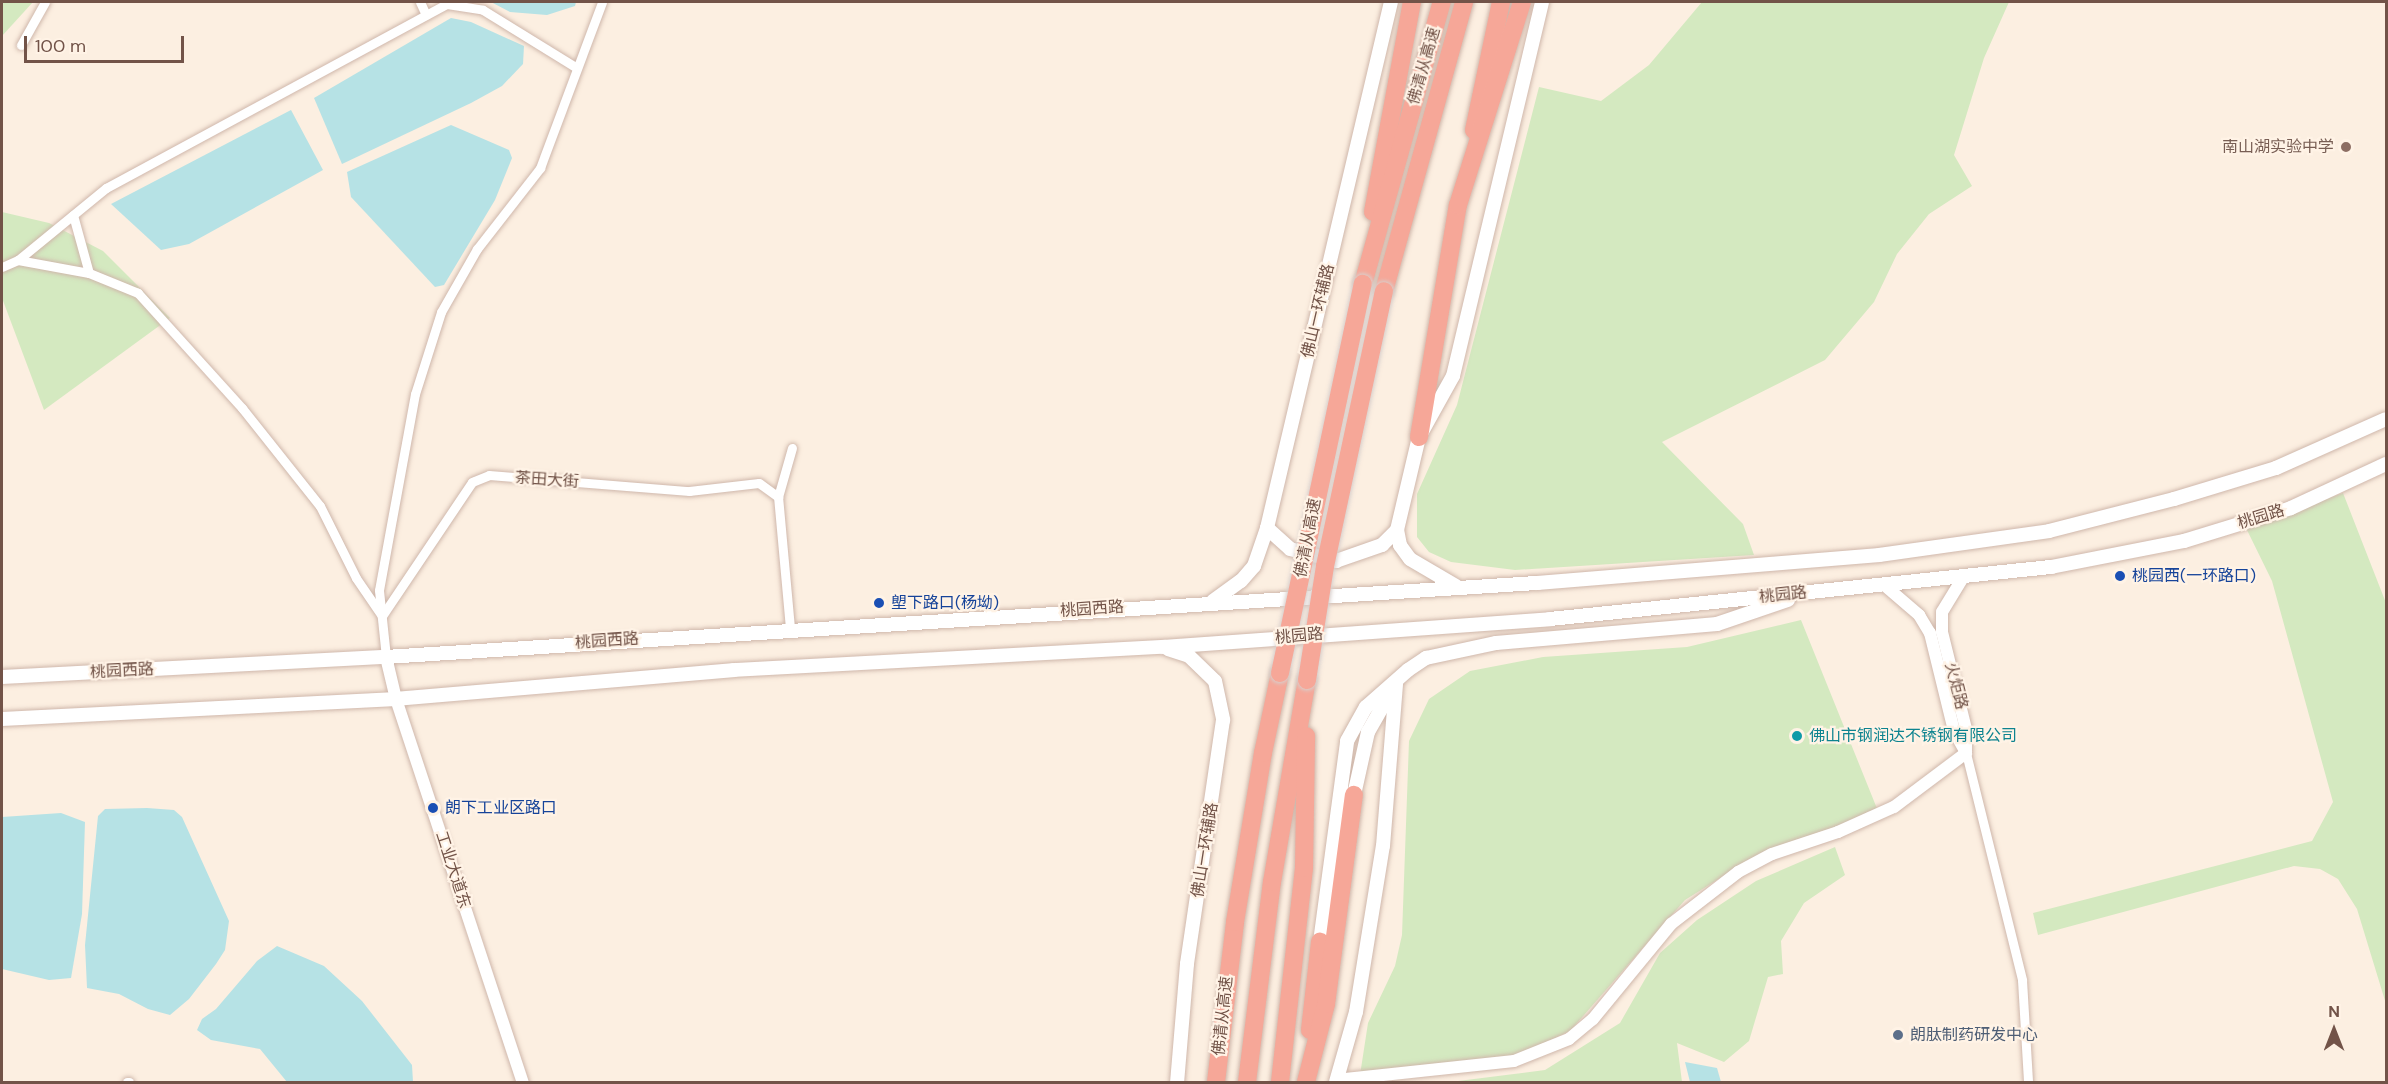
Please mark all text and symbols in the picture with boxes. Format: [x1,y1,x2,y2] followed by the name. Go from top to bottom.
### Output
[27,24,188,62] scale bar
[1404,25,1444,107] street label: 佛清从高速
[35,34,86,58] text: 100 m
[2222,137,2334,157] place label: 南山湖实验中学
[2339,140,2353,154] marker: 南山湖实验中学
[1298,262,1338,360] street label: 佛山一环辅路
[514,468,580,492] street label: 茶田大街
[1291,497,1325,579] street label: 佛清从高速
[2235,501,2287,533] street label: 桃园路
[2132,566,2256,586] place label: 桃园西(一环路口)
[2113,569,2127,583] marker: 桃园西(一环路口)
[1758,583,1808,607] street label: 桃园路
[891,593,999,613] place label: 塱下路口(杨坳)
[872,596,886,610] marker: 塱下路口(杨坳)
[1059,597,1125,621] street label: 桃园西路
[1274,624,1324,648] street label: 桃园路
[574,629,640,653] street label: 桃园西路
[90,660,154,682] street label: 桃园西路
[1941,660,1971,712] street label: 火炬路
[1809,726,2017,746] place label: 佛山市钢润达不锈钢有限公司
[1790,729,1804,743] marker: 佛山市钢润达不锈钢有限公司
[445,798,557,818] place label: 朗下工业区路口
[426,801,440,815] marker: 朗下工业区路口
[1188,801,1222,899] street label: 佛山一环辅路
[432,829,474,911] street label: 工业大道东
[1209,975,1237,1057] street label: 佛清从高速
[2304,1000,2364,1060] north arrow
[2328,1001,2340,1022] text: N
[1910,1025,2038,1045] place label: 朗肽制药研发中心
[1891,1028,1905,1042] marker: 朗肽制药研发中心

